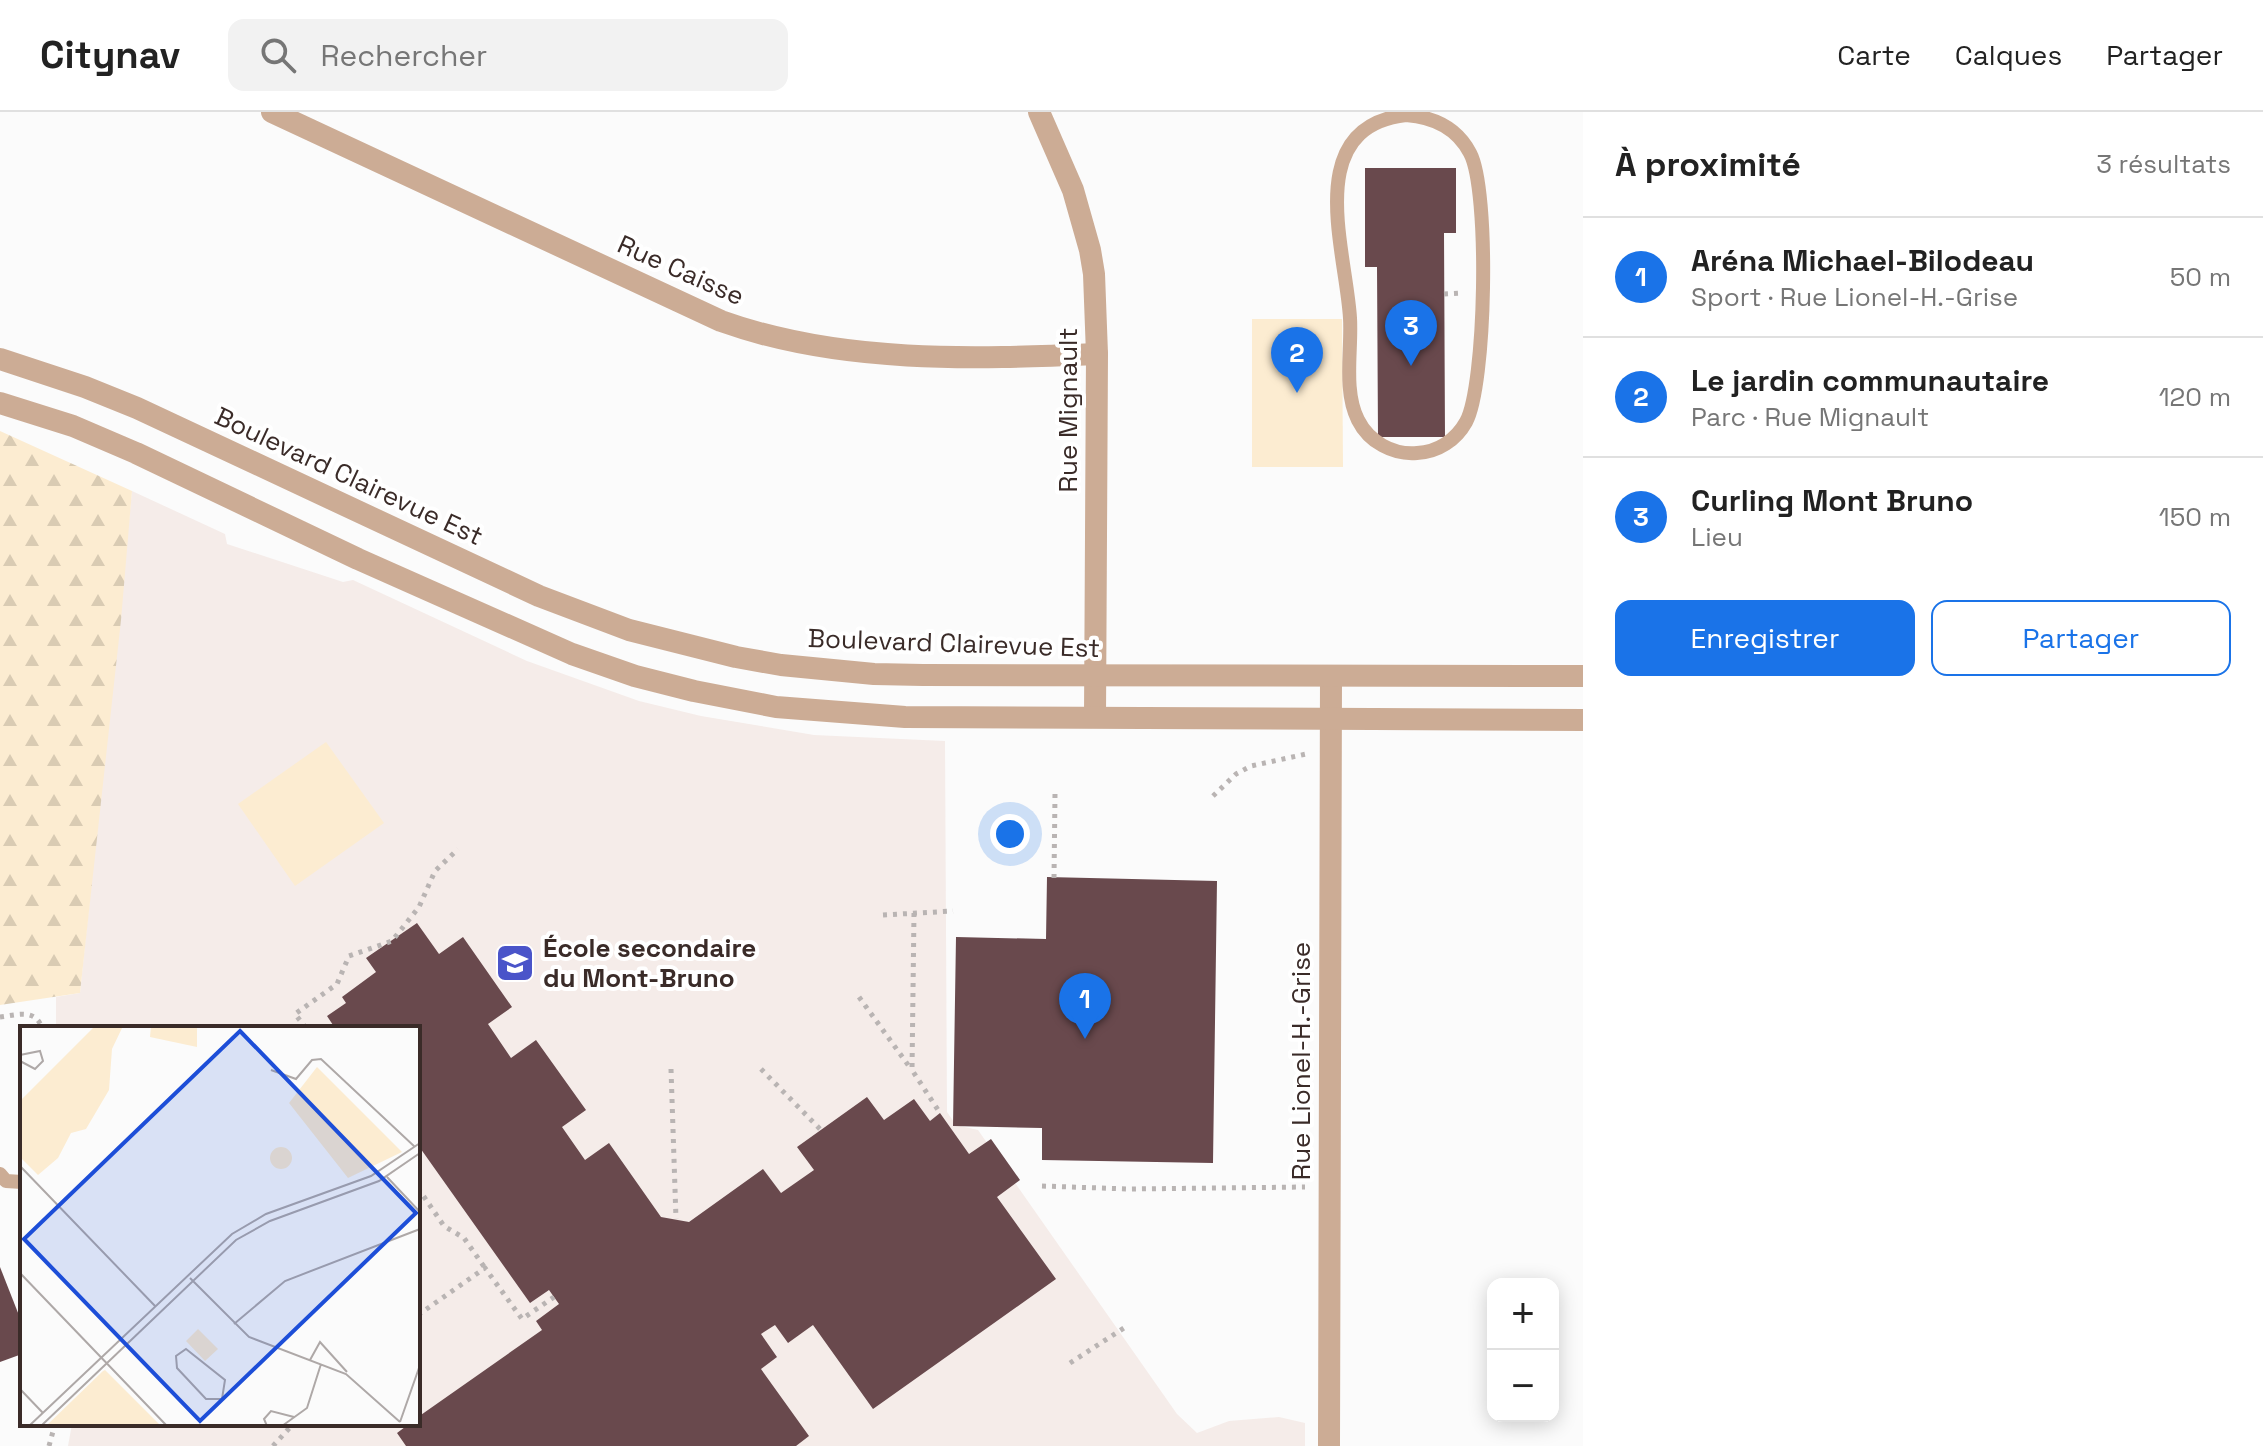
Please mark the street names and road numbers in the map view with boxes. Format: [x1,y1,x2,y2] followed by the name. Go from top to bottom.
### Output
[612,227,750,313] street label: Rue Caisse
[1051,328,1085,492] street label: Rue Mignault
[209,399,489,553] street label: Boulevard Clairevue Est
[807,621,1101,665] street label: Boulevard Clairevue Est
[1284,942,1318,1180] street label: Rue Lionel-H.-Grise

